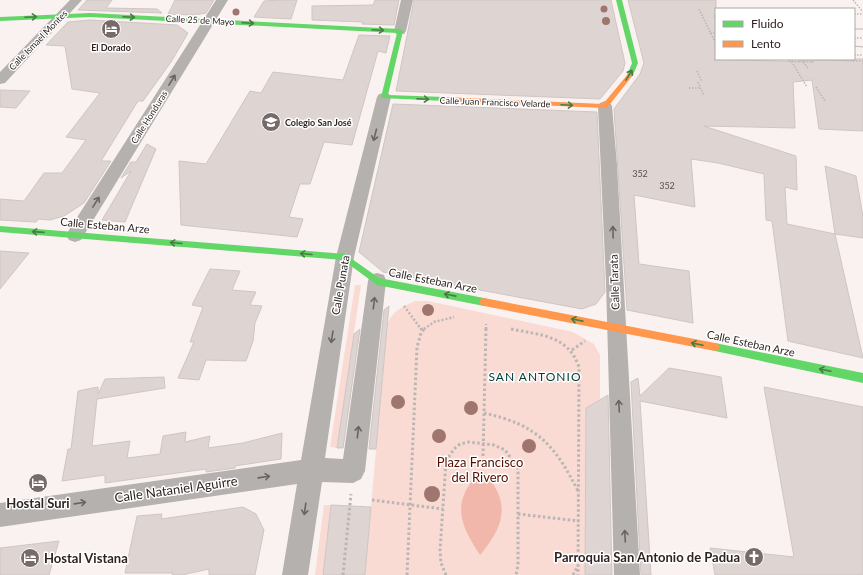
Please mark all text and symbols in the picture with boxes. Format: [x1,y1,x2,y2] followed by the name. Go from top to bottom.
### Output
[7,8,70,72] street label: Calle Ismael Montes
[715,8,855,60] legend
[24,13,37,21] one-way arrow
[122,13,135,20] one-way arrow
[165,13,235,27] street label: Calle 25 de Mayo
[751,16,784,31] text: Fluido
[100,18,122,40] hotel icon: El Dorado
[241,19,254,26] one-way arrow
[371,26,384,34] one-way arrow
[751,36,781,51] text: Lento
[91,42,131,53] place label: El Dorado
[625,69,633,81] one-way arrow
[169,74,177,86] one-way arrow
[128,88,170,145] street label: Calle Honduras
[416,95,429,102] one-way arrow
[439,95,551,109] street label: Calle Juan Francisco Velarde
[560,101,573,108] one-way arrow
[260,111,282,133] school or university icon: Colegio San José
[285,117,352,128] place label: Colegio San José
[371,128,378,141] one-way arrow
[632,168,648,179] house number: 352
[659,180,675,191] house number: 352
[92,197,100,208] one-way arrow
[60,215,150,235] street label: Calle Esteban Arze
[609,226,617,239] one-way arrow
[32,229,45,236] one-way arrow
[170,240,183,247] one-way arrow
[300,250,313,257] one-way arrow
[328,254,352,316] street label: Calle Punata
[607,254,621,310] street label: Calle Tarata
[388,265,478,295] street label: Calle Esteban Arze
[444,291,457,299] one-way arrow
[370,297,378,310] one-way arrow
[571,316,584,324] one-way arrow
[706,327,796,359] street label: Calle Esteban Arze
[328,330,336,343] one-way arrow
[691,340,704,348] one-way arrow
[819,366,832,374] one-way arrow
[488,369,582,384] district label: SAN ANTONIO
[615,400,623,413] one-way arrow
[354,426,361,439] one-way arrow
[437,454,523,485] park label: Plaza Francisco del Rivero
[27,472,49,494] hotel icon: Hostal Suri
[114,472,239,506] street label: Calle Nataniel Aguirre
[257,473,270,481] one-way arrow
[6,495,70,511] place label: Hostal Suri
[73,499,86,507] one-way arrow
[301,502,309,515] one-way arrow
[621,530,629,543] one-way arrow
[743,546,765,568] church icon: Parroquia San Antonio de Padua
[19,547,41,569] hotel icon: Hostal Vistana
[554,549,740,565] place label: Parroquia San Antonio de Padua
[44,550,128,566] place label: Hostal Vistana

